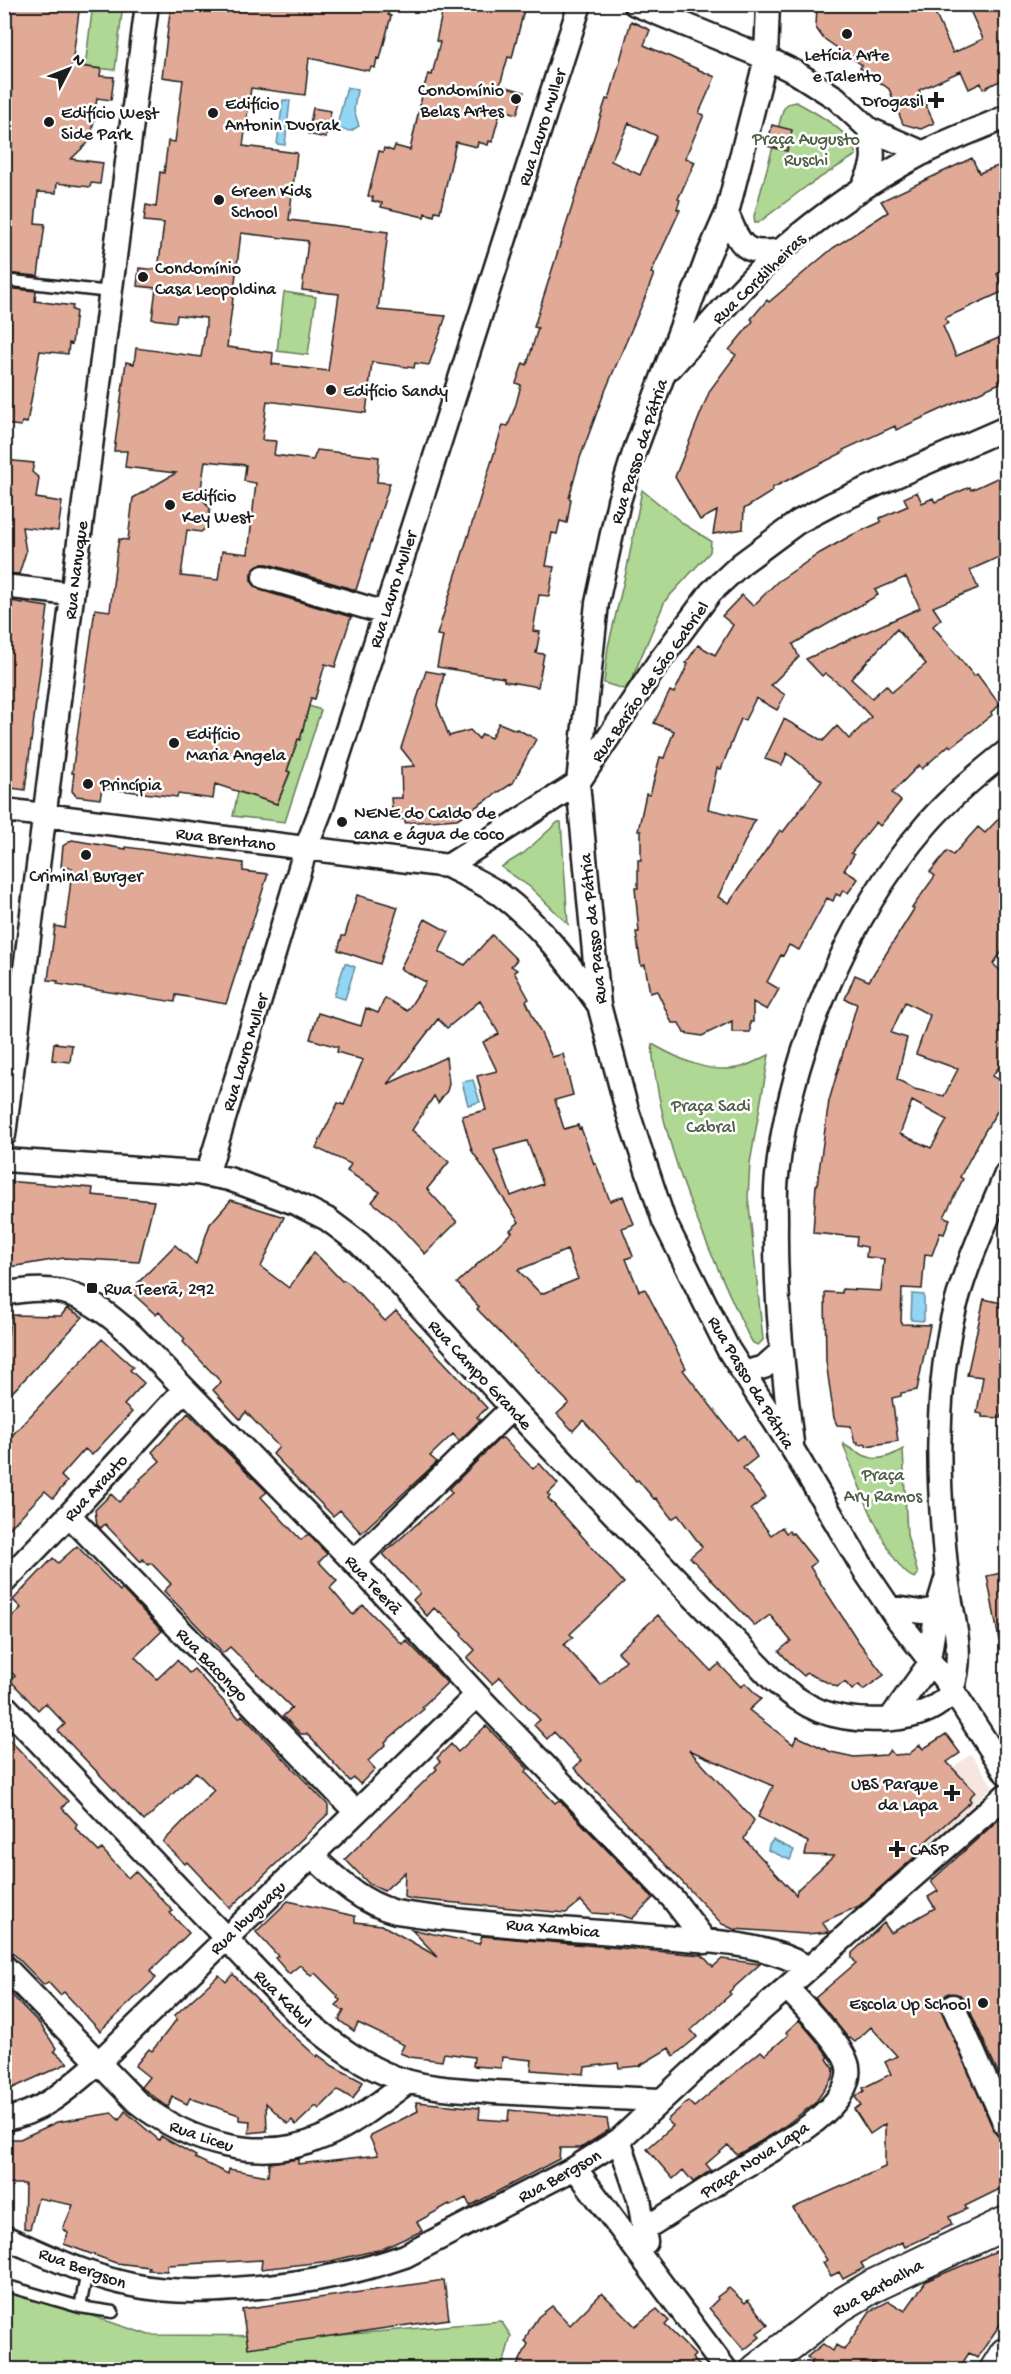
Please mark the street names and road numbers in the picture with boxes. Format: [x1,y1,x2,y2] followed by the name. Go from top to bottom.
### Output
[515,65,573,189] street label: Rua Lauro Muller
[709,229,812,330] street label: Rua Cordilheiras
[607,376,674,527] street label: Rua Passo da Pátria
[61,519,94,621] street label: Rua Nanuque
[366,527,424,651] street label: Rua Lauro Muller
[587,598,715,767] street label: Rua Barão de São Gabriel
[174,824,277,857] street label: Rua Brentano
[576,851,613,1005] street label: Rua Passo da Pátria
[219,990,275,1114] street label: Rua Lauro Muller
[702,1313,798,1454] street label: Rua Passo da Pátria
[423,1316,536,1436] street label: Rua Campo Grande
[60,1451,133,1527] street label: Rua Arauto
[339,1551,406,1621] street label: Rua Teerã
[171,1624,252,1707] street label: Rua Bacongo
[206,1877,292,1960] street label: Rua Ibuguaçu
[505,1915,601,1944] street label: Rua Xambica
[249,1966,316,2033] street label: Rua Kabul
[166,2117,237,2158] street label: Rua Liceu
[696,2118,815,2205] street label: Praça Nova Lapa
[515,2146,606,2209] street label: Rua Bergson
[35,2244,129,2295] street label: Rua Bergson
[829,2255,928,2323] street label: Rua Barbalha

